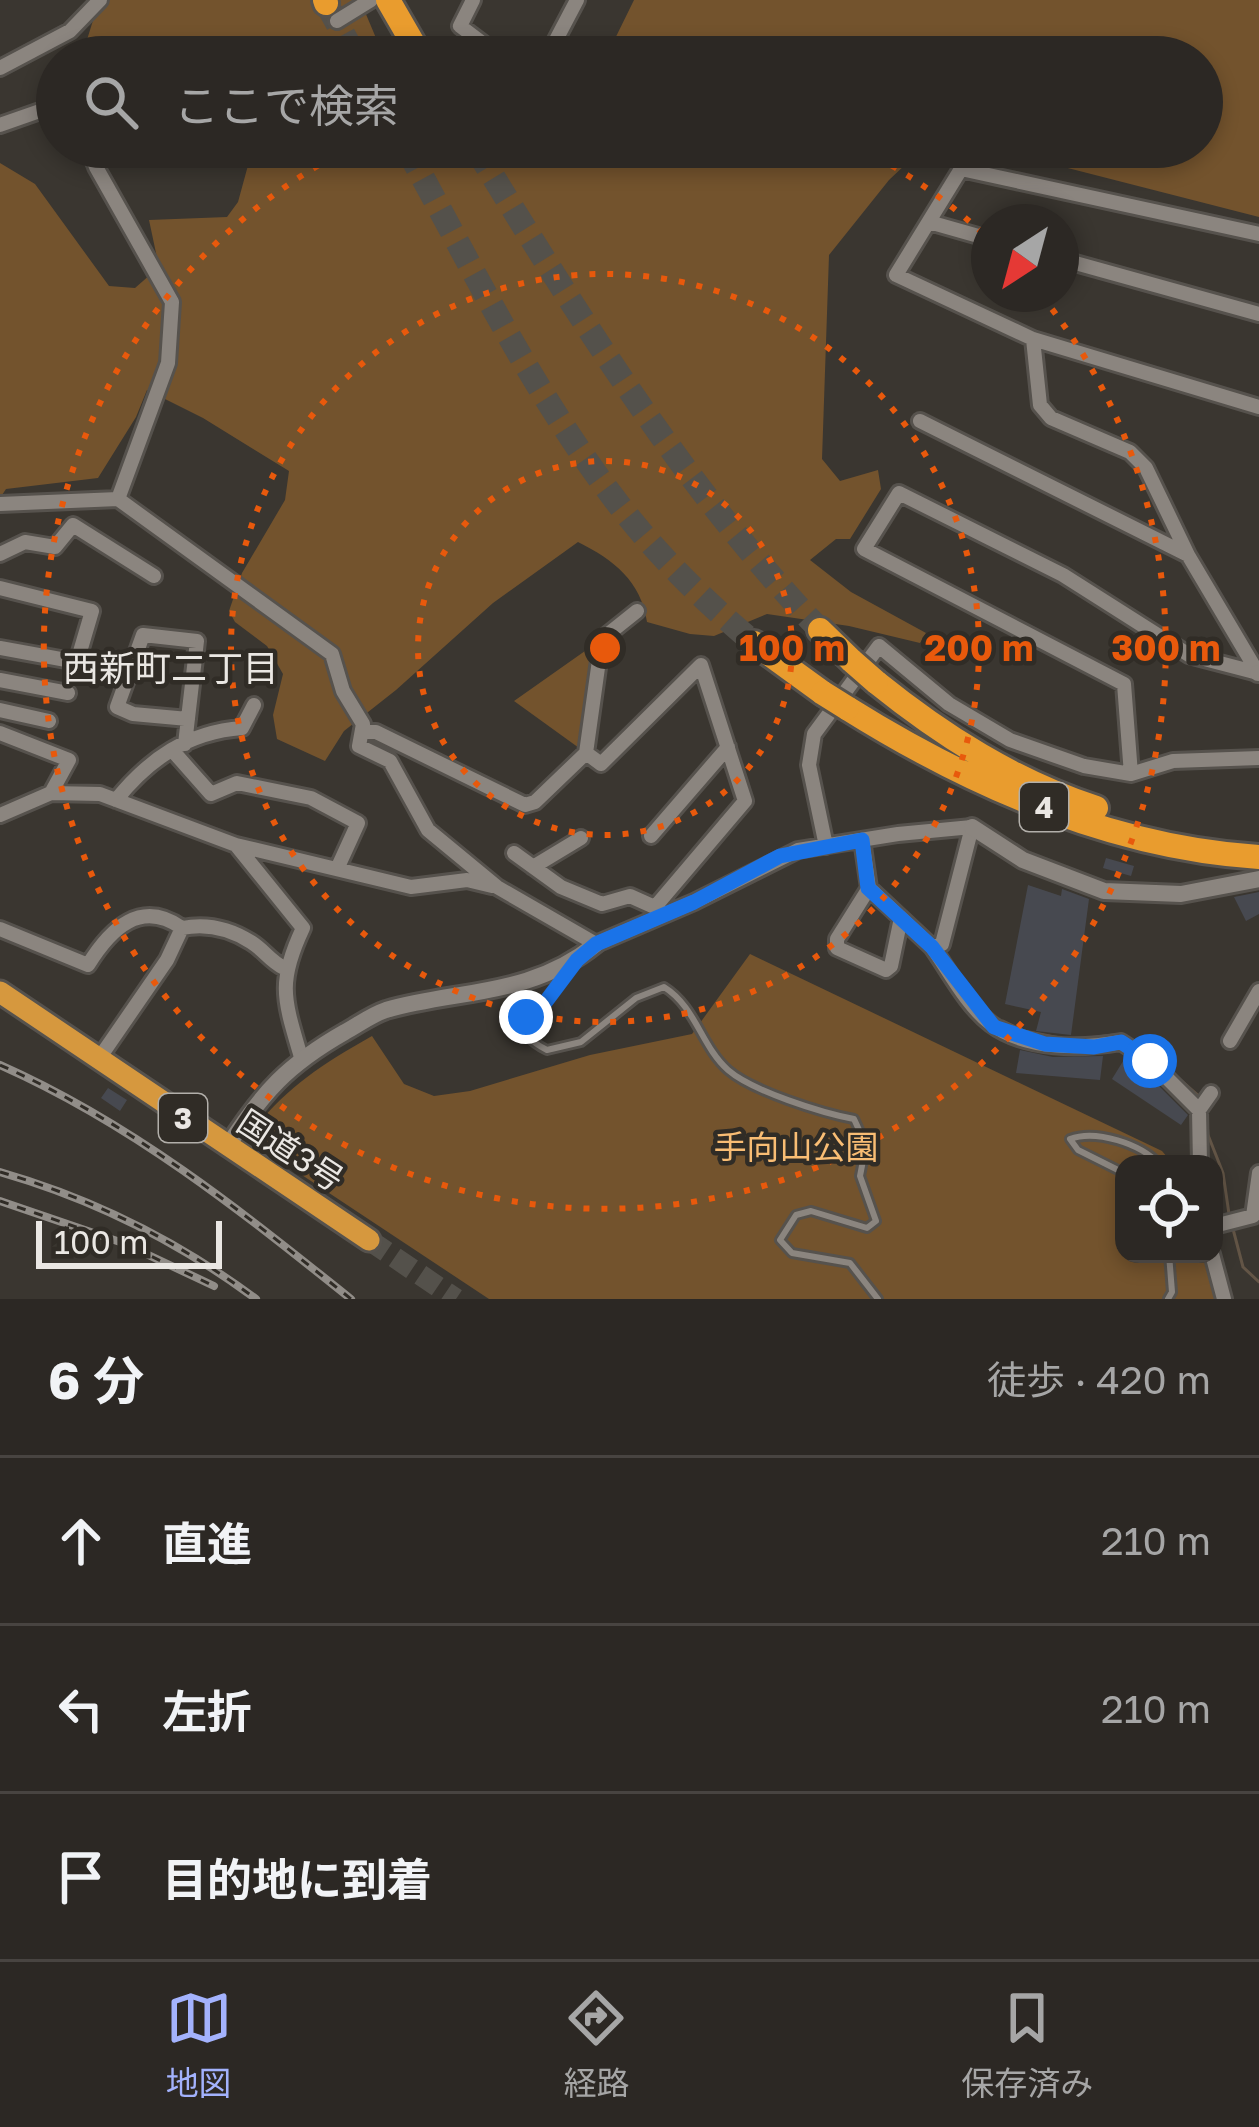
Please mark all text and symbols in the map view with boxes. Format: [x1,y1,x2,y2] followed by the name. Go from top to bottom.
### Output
[36,36,1223,168] search box
[78,69,144,135] icon: search
[174,78,399,132] text: ここで検索
[971,204,1079,312] north arrow
[739,626,845,669] text: 100 m
[924,626,1034,669] text: 200 m
[1111,626,1221,669] text: 300 m
[584,627,626,669] centre of rings
[63,646,279,689] district label: 西新町二丁目
[1020,783,1068,831] road number: 4
[499,990,553,1044] route end
[1123,1034,1177,1088] route start
[159,1094,207,1142] road number: 3
[231,1101,351,1199] street label: 国道3号
[714,1127,879,1166] park label: 手向山公園
[1115,1155,1223,1263] map controls
[1115,1155,1223,1263] button: locate
[36,1215,222,1268] scale bar
[54,1222,148,1261] text: 100 m
[48,1349,144,1410] text: 6 分
[987,1356,1211,1403] text: 徒歩 · 420 m
[48,1508,114,1574] icon: ahead
[162,1516,252,1570] text: 直進
[1101,1517,1211,1564] text: 210 m
[48,1676,114,1742] icon: left
[162,1684,252,1738] text: 左折
[1101,1685,1211,1732] text: 210 m
[48,1844,114,1910] icon: arrive
[162,1852,432,1906] text: 目的地に到着
[166,1985,232,2105] tab: 地図
[563,1985,629,2105] tab: 経路
[961,1985,1093,2105] tab: 保存済み

